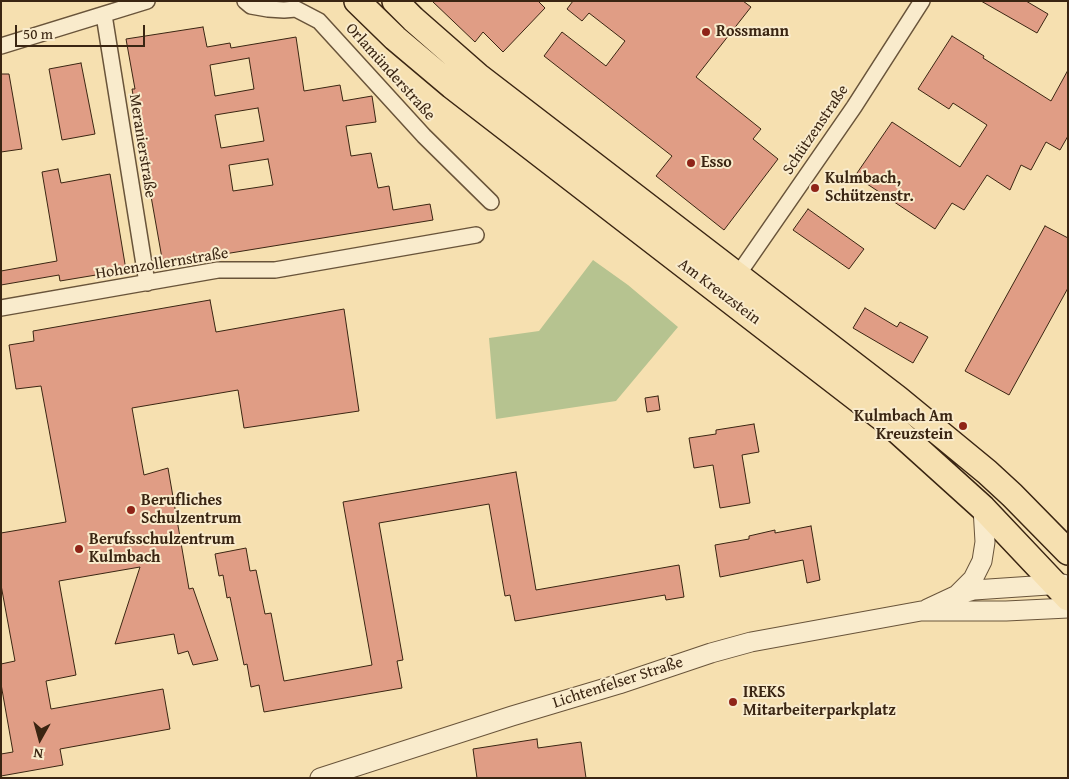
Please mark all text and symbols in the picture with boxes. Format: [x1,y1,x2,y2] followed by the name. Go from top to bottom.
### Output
[18,15,148,47] scale bar
[341,19,439,125] street label: Orlamünderstraße
[716,22,789,42] place label: Rossmann
[23,23,53,44] text: 50 m
[700,26,712,38] marker: Rossmann
[779,81,853,179] street label: Schützenstraße
[124,93,160,199] street label: Meranierstraße
[701,153,732,173] place label: Esso
[685,157,697,169] marker: Esso
[825,169,914,207] place label: Kulmbach, Schützenstr.
[809,182,821,194] marker: Kulmbach, Schützenstr.
[94,244,230,284] street label: Hohenzollernstraße
[674,255,764,329] street label: Am Kreuzstein
[854,407,953,445] place label: Kulmbach Am Kreuzstein
[957,420,969,432] marker: Kulmbach Am Kreuzstein
[141,491,241,529] place label: Berufliches Schulzentrum
[125,504,137,516] marker: Berufliches Schulzentrum
[89,530,235,568] place label: Berufsschulzentrum Kulmbach
[73,543,85,555] marker: Berufsschulzentrum Kulmbach
[550,653,686,713] street label: Lichtenfelser Straße
[743,683,896,721] place label: IREKS Mitarbeiterparkplatz
[727,696,739,708] marker: IREKS Mitarbeiterparkplatz
[15,714,65,764] north arrow
[32,743,44,764] text: N

